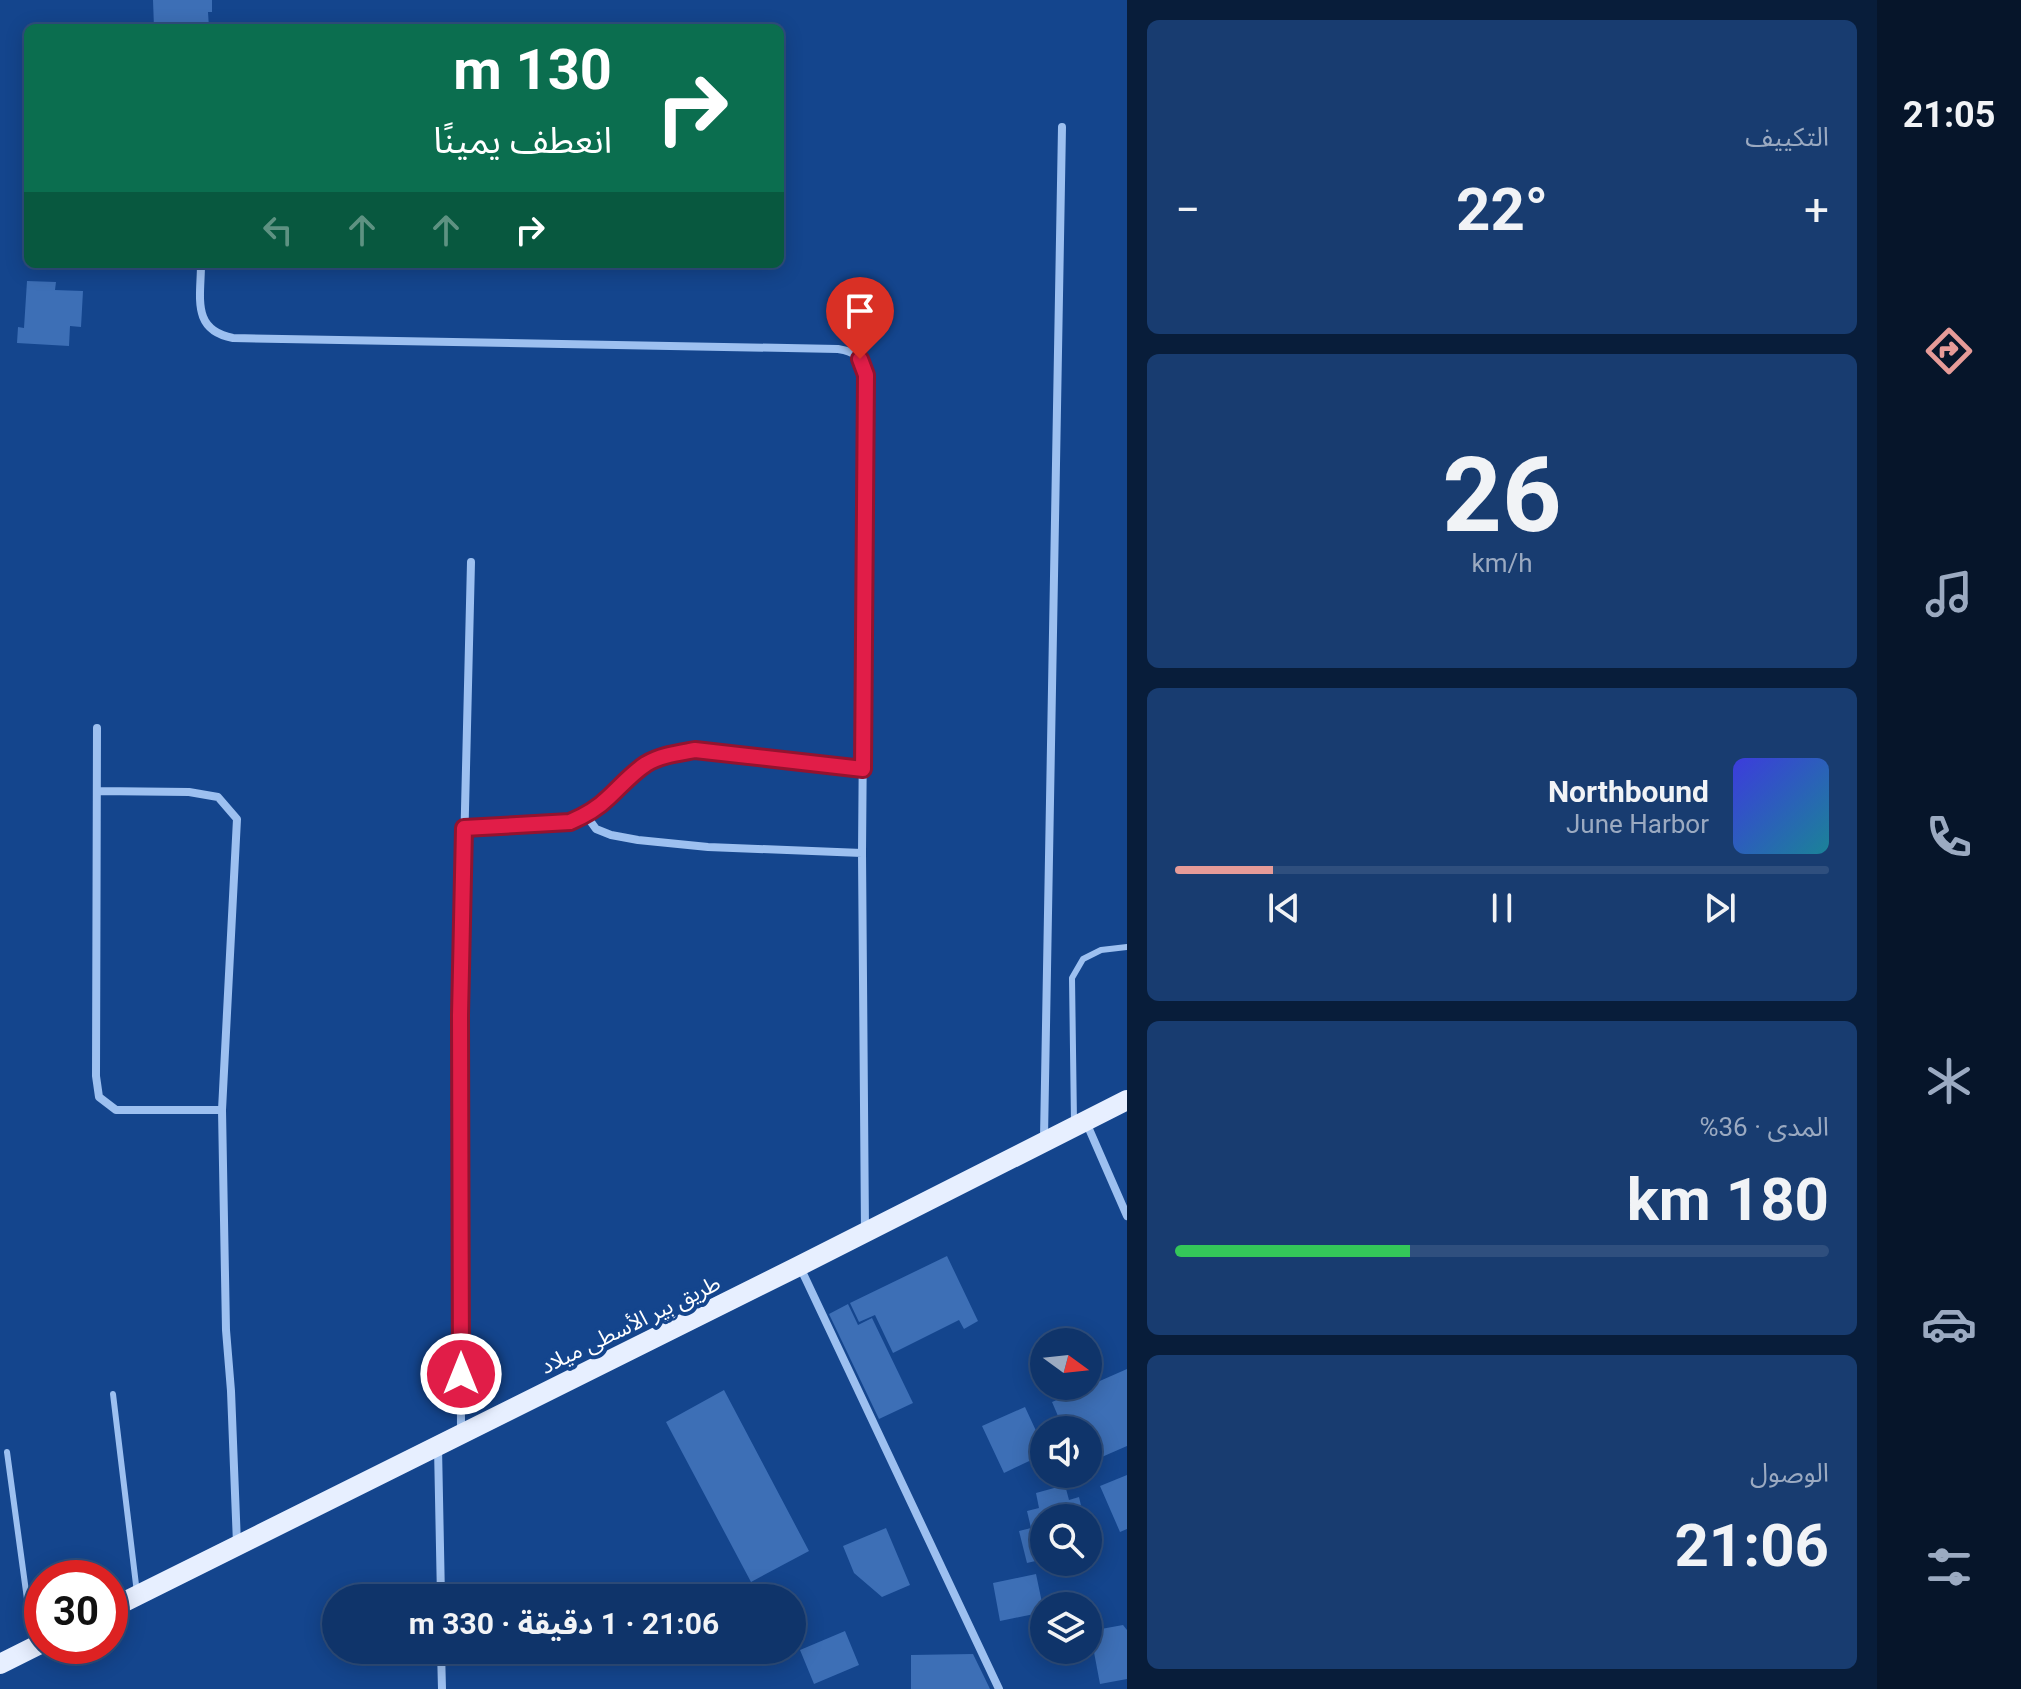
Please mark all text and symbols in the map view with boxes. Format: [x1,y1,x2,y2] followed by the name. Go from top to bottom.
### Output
[453,37,612,103] text: 130 m
[640,56,744,160] icon: right
[1903,94,1995,136] text: 21:05
[433,120,612,162] text: انعطف يمينًا
[1745,122,1829,152] text: التكييف
[1456,174,1548,245] text: 22°
[1175,184,1200,236] text: −
[1804,184,1829,236] text: +
[256,208,300,252] icon: left
[340,208,384,252] icon: ahead
[424,208,468,252] icon: ahead
[508,208,552,252] icon: right
[826,277,894,359] pin
[838,289,882,333] icon: arrive
[1921,323,1977,379] icon: directions
[1442,435,1562,556] text: 26
[1471,548,1533,578] text: km/h
[1921,566,1977,622] icon: music
[1548,774,1709,809] text: Northbound
[1566,809,1709,839] text: June Harbor
[1921,809,1977,865] icon: phone
[1262,886,1306,930] icon: previous
[1480,886,1524,930] icon: pause
[1698,886,1742,930] icon: next
[1921,1053,1977,1109] icon: climate
[1699,1112,1829,1142] text: المدى · 36%
[1627,1164,1829,1235] text: 180 km
[536,1270,725,1380] street label: طريق بير الأسطى ميلاد
[1921,1296,1977,1352] icon: car
[1030,1328,1102,1400] north arrow
[1030,1328,1102,1664] map controls
[419,1332,503,1416] position arrow
[1030,1416,1102,1488] button: sound
[1750,1458,1829,1488] text: الوصول
[1030,1504,1102,1576] button: search
[1674,1510,1829,1581] text: 21:06
[1921,1539,1977,1595] icon: filters
[24,1560,128,1664] speed limit sign: 30
[1030,1592,1102,1664] button: layers
[409,1606,719,1641] text: 21:06 · 1 دقيقة · 330 m

